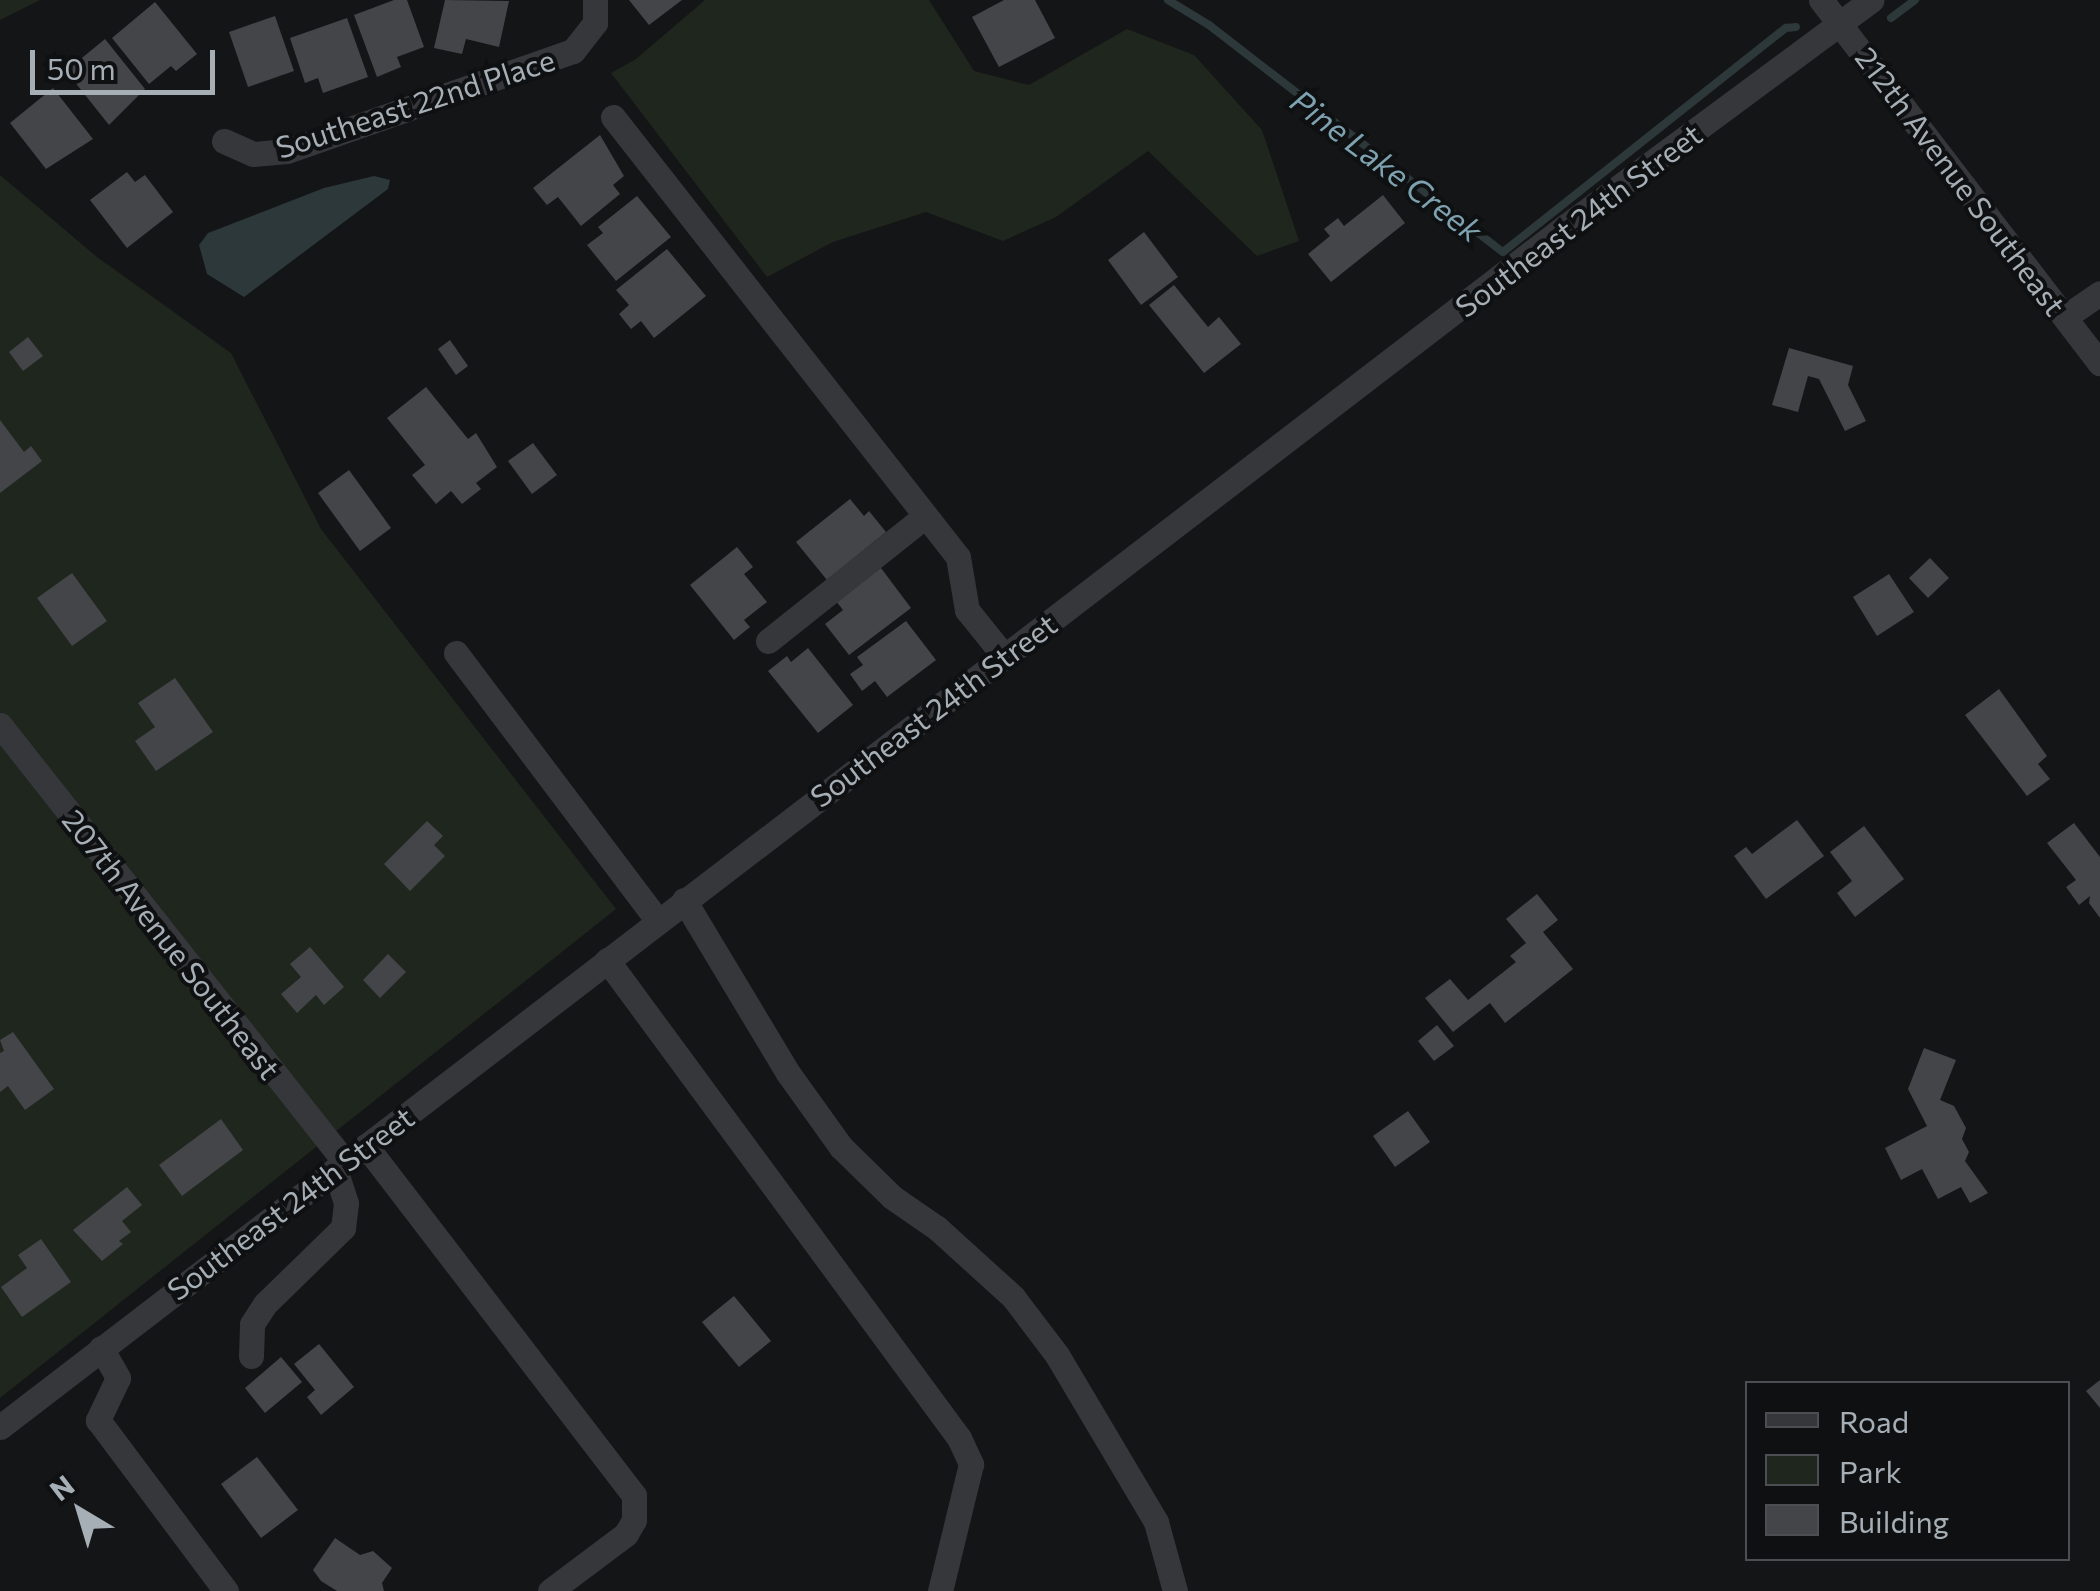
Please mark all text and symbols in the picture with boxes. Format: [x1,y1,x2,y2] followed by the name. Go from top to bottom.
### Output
[35,30,220,92] scale bar
[1848,40,2074,322] street label: 212th Avenue Southeast
[271,41,559,165] street label: Southeast 22nd Place
[47,49,116,86] text: 50 m
[1284,81,1490,249] water label: Pine Lake Creek
[1448,116,1708,324] street label: Southeast 24th Street
[803,606,1063,814] street label: Southeast 24th Street
[56,802,288,1086] street label: 207th Avenue Southeast
[160,1099,420,1307] street label: Southeast 24th Street
[1745,1381,2070,1561] legend
[1839,1402,1909,1439] text: Road
[1839,1452,1902,1489] text: Park
[30,1461,130,1561] north arrow
[43,1467,80,1507] text: N
[1839,1502,1949,1539] text: Building

